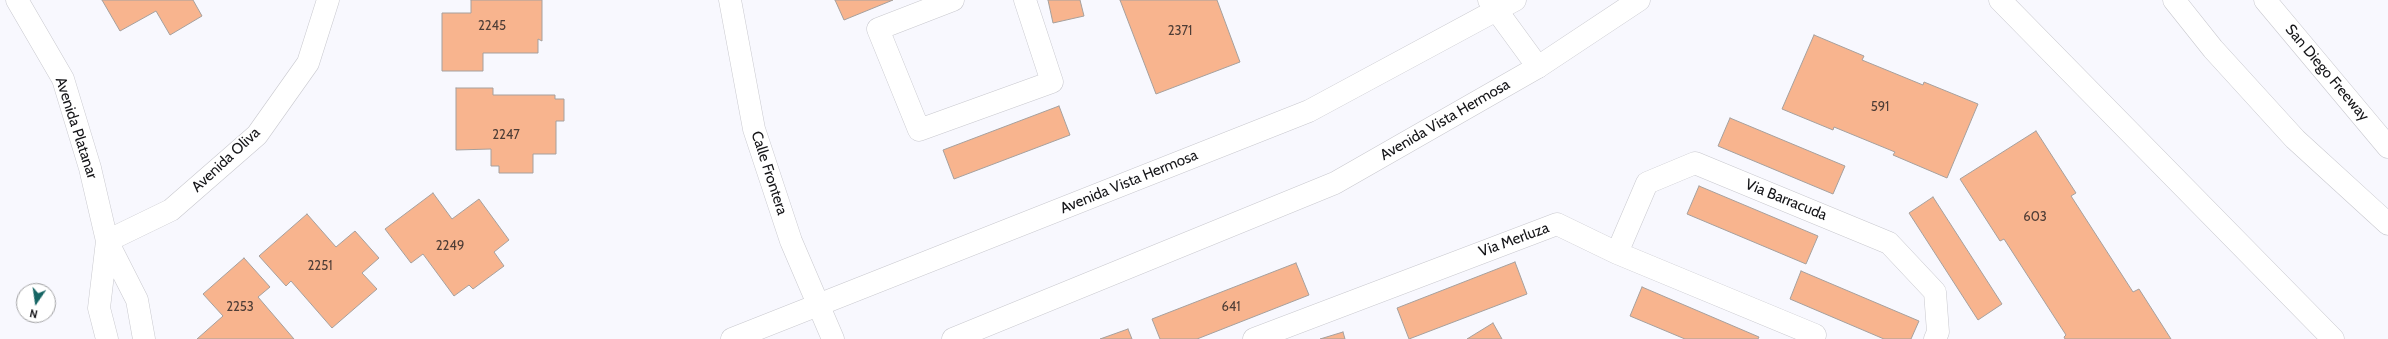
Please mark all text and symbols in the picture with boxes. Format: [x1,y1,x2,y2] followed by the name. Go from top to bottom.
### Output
[478,18,506,34] house number: 2245
[2281,21,2373,125] street label: San Diego Freeway
[1168,23,1192,39] house number: 2371
[51,75,101,181] street label: Avenida Platanar
[1377,76,1513,164] street label: Avenida Vista Hermosa
[1871,99,1889,115] house number: 591
[188,124,264,196] street label: Avenida Oliva
[492,127,520,143] house number: 2247
[747,129,791,217] street label: Calle Frontera
[1058,146,1200,218] street label: Avenida Vista Hermosa
[1743,175,1829,225] street label: Via Barracuda
[2023,209,2047,225] house number: 603
[1476,219,1552,261] street label: Via Merluza
[436,238,464,254] house number: 2249
[308,258,332,274] house number: 2251
[16,283,56,323] north arrow
[226,299,254,315] house number: 2253
[1221,299,1241,315] house number: 641
[28,306,39,321] text: N

